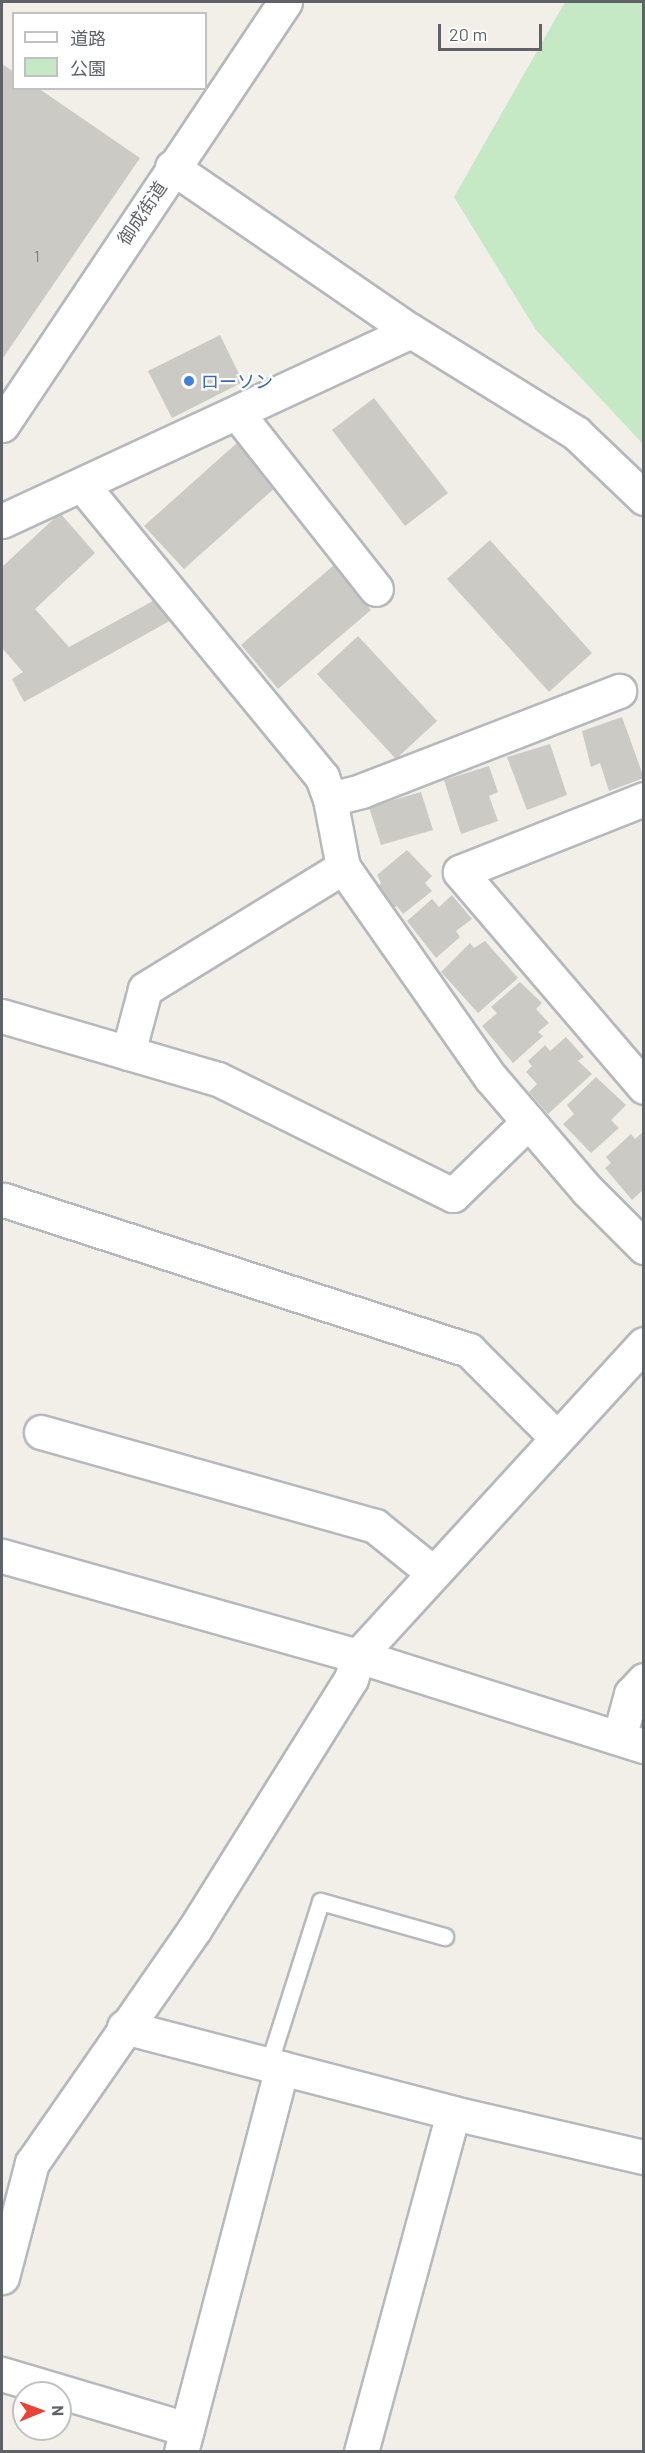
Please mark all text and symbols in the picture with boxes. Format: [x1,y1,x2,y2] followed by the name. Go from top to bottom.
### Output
[12,12,207,90] legend
[441,12,544,50] scale bar
[449,23,487,45] text: 20 m
[70,27,106,49] text: 道路
[70,57,106,79] text: 公園
[113,177,171,249] street label: 御成街道
[34,248,40,266] house number: 1
[201,370,273,392] place label: ローソン
[182,374,196,388] marker: ローソン
[12,2381,72,2441] north arrow
[49,2405,68,2416] text: N

